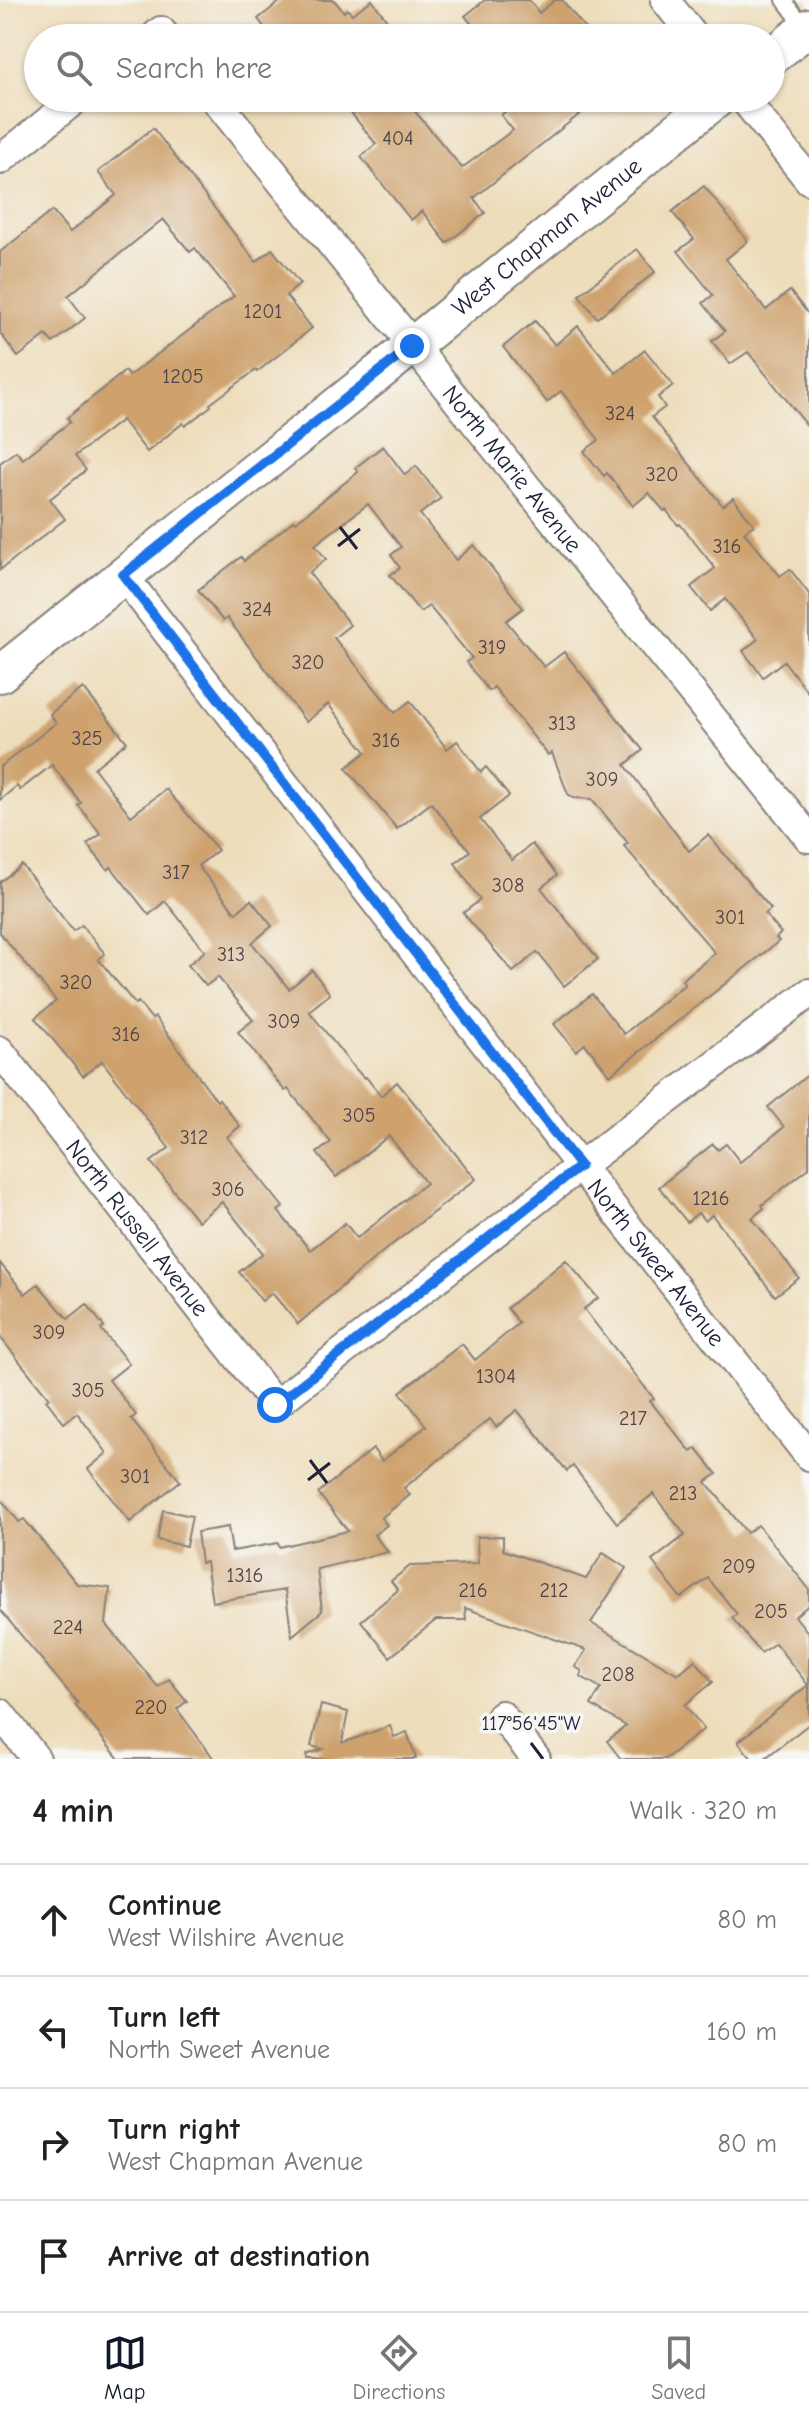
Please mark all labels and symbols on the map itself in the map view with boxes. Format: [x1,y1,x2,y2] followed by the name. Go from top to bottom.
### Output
[382,127,414,150] house number: 404
[446,152,647,322] street label: West Chapman Avenue
[244,300,282,323] house number: 1201
[394,328,430,364] route end
[162,365,204,388] house number: 1205
[437,380,588,558] street label: North Marie Avenue
[605,402,635,425] house number: 324
[646,463,678,486] house number: 320
[713,535,741,558] house number: 316
[242,598,272,621] house number: 324
[478,636,506,659] house number: 319
[292,651,324,674] house number: 320
[548,712,576,735] house number: 313
[71,727,103,750] house number: 325
[372,729,400,752] house number: 316
[586,768,618,791] house number: 309
[162,861,190,884] house number: 317
[492,874,524,897] house number: 308
[715,906,745,929] house number: 301
[217,943,245,966] house number: 313
[60,971,92,994] house number: 320
[268,1010,300,1033] house number: 309
[112,1023,140,1046] house number: 316
[342,1104,376,1127] house number: 305
[180,1126,208,1149] house number: 312
[60,1134,215,1322] street label: North Russell Avenue
[582,1173,731,1352] street label: North Sweet Avenue
[211,1178,245,1201] house number: 306
[692,1187,730,1210] house number: 1216
[33,1321,65,1344] house number: 309
[476,1365,516,1388] house number: 1304
[71,1379,105,1402] house number: 305
[257,1387,293,1423] route start
[619,1407,647,1430] house number: 217
[120,1465,150,1488] house number: 301
[669,1482,697,1505] house number: 213
[722,1555,756,1578] house number: 209
[227,1564,263,1587] house number: 1316
[458,1579,488,1602] house number: 216
[540,1579,568,1602] house number: 212
[754,1600,788,1623] house number: 205
[53,1616,83,1639] house number: 224
[602,1663,634,1686] house number: 208
[134,1696,168,1719] house number: 220
[481,1712,581,1735] text: 117°56'45"W

